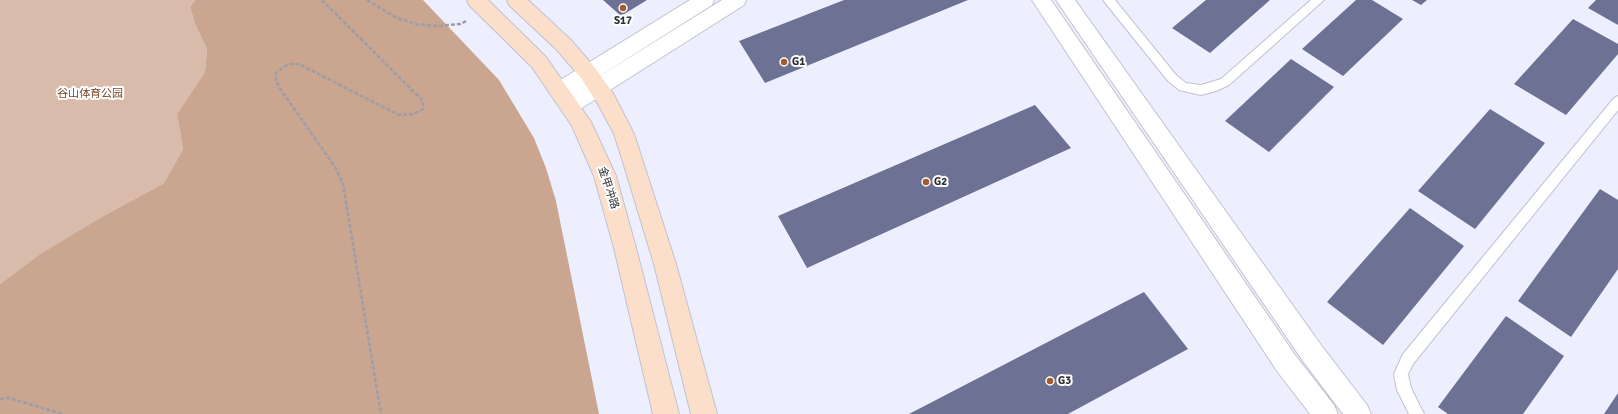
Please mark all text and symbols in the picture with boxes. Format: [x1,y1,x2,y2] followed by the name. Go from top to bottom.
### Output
[618,3,628,13] marker: S17
[614,14,632,28] place label: S17
[792,55,805,69] place label: G1
[779,57,789,67] marker: G1
[57,87,123,101] park label: 谷山体育公园
[595,165,621,211] street label: 金甲冲路
[934,175,947,189] place label: G2
[921,177,931,187] marker: G2
[1058,374,1071,388] place label: G3
[1045,376,1055,386] marker: G3

